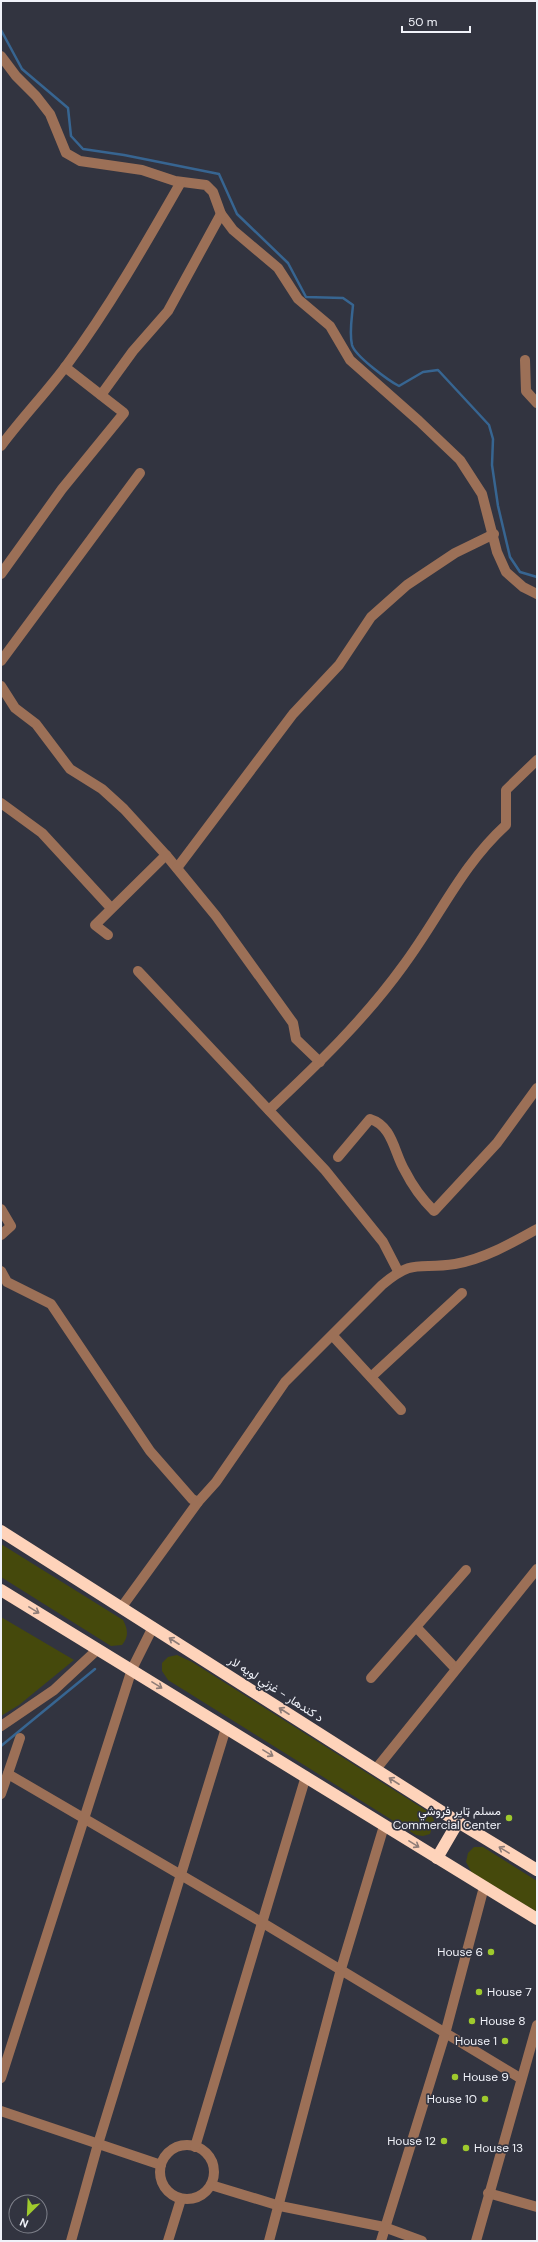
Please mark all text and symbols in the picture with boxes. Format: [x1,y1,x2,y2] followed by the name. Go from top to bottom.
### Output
[402,8,470,34] scale bar
[408,14,437,30] text: 50 m
[28,1606,39,1614] one-way arrow
[169,1637,180,1645] one-way arrow
[223,1652,327,1728] street label: د کندهار - غزني لويه لار
[151,1681,162,1689] one-way arrow
[279,1707,290,1715] one-way arrow
[262,1750,274,1758] one-way arrow
[388,1776,399,1785] one-way arrow
[393,1803,502,1833] place label: مسلم ټایر فروشي Commercial Center
[504,1813,514,1823] marker: مسلم ټایر فروشي Commercial Center
[408,1840,419,1848] one-way arrow
[498,1845,510,1853] one-way arrow
[437,1944,483,1960] place label: House 6
[486,1947,496,1957] marker: House 6
[487,1984,532,2000] place label: House 7
[474,1987,484,1997] marker: House 7
[480,2013,526,2029] place label: House 8
[467,2016,477,2026] marker: House 8
[455,2033,497,2049] place label: House 1
[500,2036,510,2046] marker: House 1
[463,2069,509,2085] place label: House 9
[450,2072,460,2082] marker: House 9
[427,2091,477,2107] place label: House 10
[480,2094,490,2104] marker: House 10
[387,2133,436,2149] place label: House 12
[439,2136,449,2146] marker: House 12
[474,2140,523,2156] place label: House 13
[461,2143,471,2153] marker: House 13
[8,2194,48,2234] north arrow
[17,2215,30,2231] text: N

